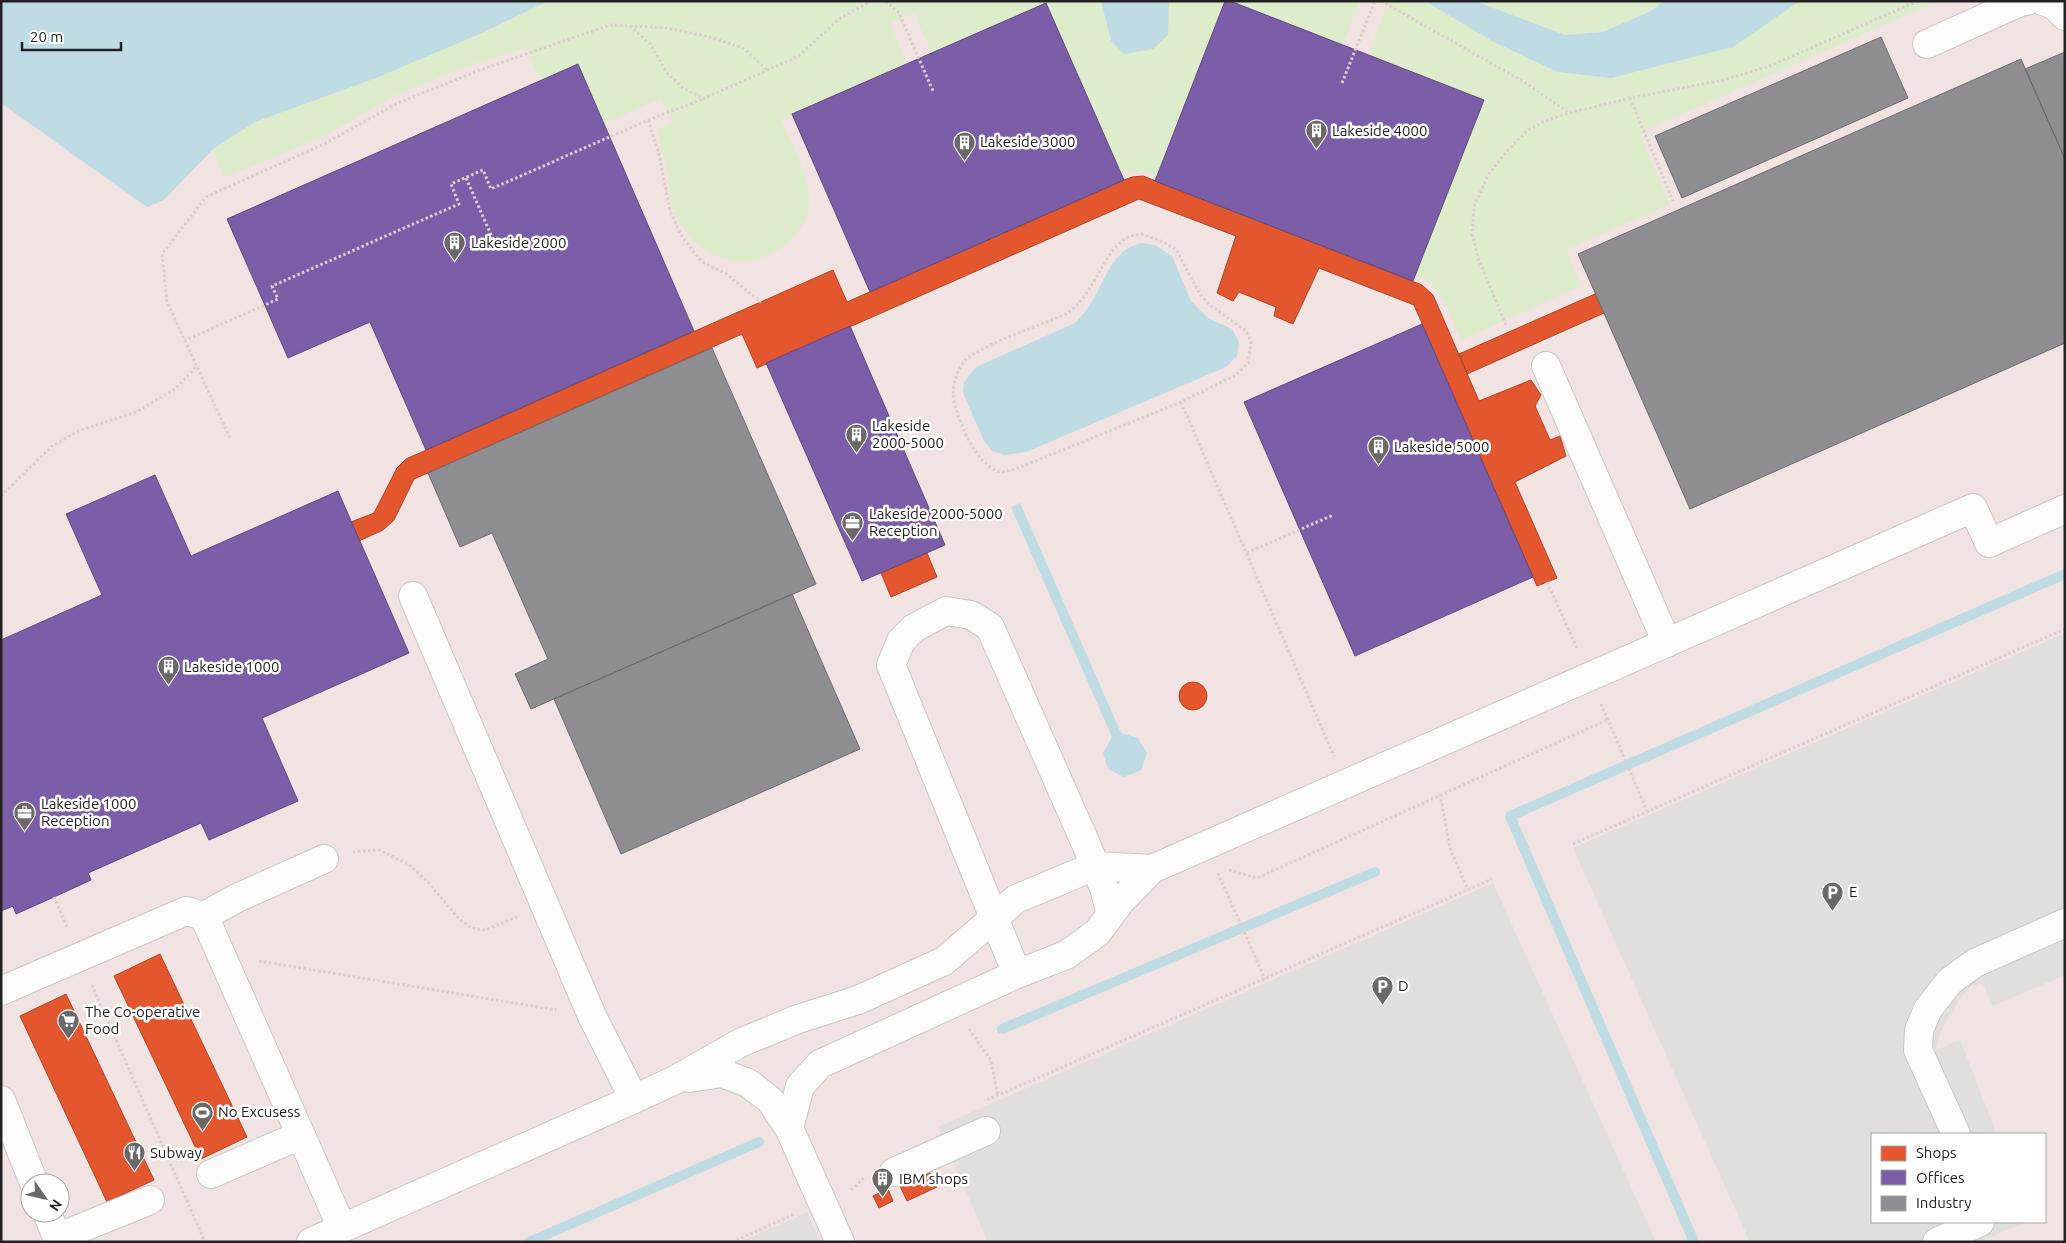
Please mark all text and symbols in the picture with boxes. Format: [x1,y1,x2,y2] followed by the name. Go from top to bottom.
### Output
[22,20,121,52] scale bar
[30,28,63,45] text: 20 m
[1304,119,1328,150] building icon: Lakeside 4000
[1332,122,1427,139] place label: Lakeside 4000
[952,130,976,161] building icon: Lakeside 3000
[980,133,1075,150] place label: Lakeside 3000
[443,231,467,262] building icon: Lakeside 2000
[471,234,566,251] place label: Lakeside 2000
[872,417,944,451] place label: Lakeside 2000-5000
[844,423,868,454] building icon: Lakeside 2000-5000
[1366,435,1390,466] building icon: Lakeside 5000
[1394,438,1489,455] place label: Lakeside 5000
[869,505,1003,539] place label: Lakeside 2000-5000 Reception
[841,511,865,542] office icon: Lakeside 2000-5000 Reception
[156,655,180,686] building icon: Lakeside 1000
[184,658,279,675] place label: Lakeside 1000
[41,795,136,829] place label: Lakeside 1000 Reception
[13,801,37,832] office icon: Lakeside 1000 Reception
[1821,880,1845,911] parking icon: E
[1849,883,1857,900] place label: E
[1370,974,1394,1005] parking icon: D
[1398,977,1409,994] place label: D
[85,1003,200,1037] place label: The Co-operative Food
[57,1009,81,1040] supermarket icon: The Co-operative Food
[190,1100,214,1131] sports icon: No Excusess
[218,1103,300,1120] place label: No Excusess
[1871,1133,2046,1223] legend
[122,1141,146,1172] restaurant icon: Subway
[150,1144,202,1161] place label: Subway
[1916,1144,1957,1161] text: Shops
[871,1167,895,1198] building icon: IBM shops
[1916,1169,1964,1186] text: Offices
[899,1170,968,1187] place label: IBM shops
[20,1173,70,1223] north arrow
[1916,1194,1971,1211] text: Industry
[46,1196,65,1214] text: N

